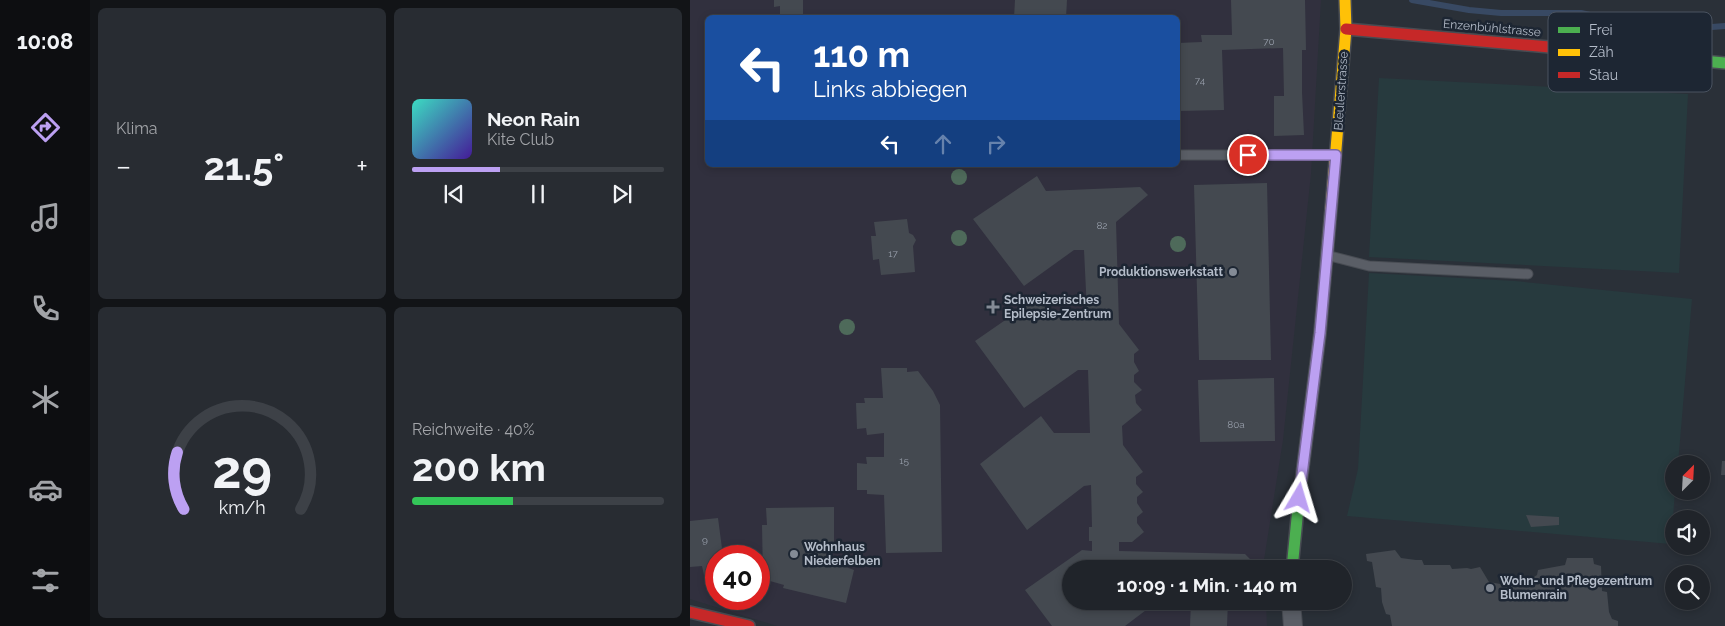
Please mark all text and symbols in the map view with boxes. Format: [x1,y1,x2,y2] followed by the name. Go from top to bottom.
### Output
[1548,12,1712,92] legend
[1443,17,1541,39] street label: Enzenbühlstrasse
[1589,22,1613,38] text: Frei
[17,28,73,54] text: 10:08
[813,34,910,75] text: 110 m
[730,35,795,100] icon: left
[1263,36,1275,47] house number: 70
[1589,44,1614,60] text: Zäh
[1331,51,1351,131] street label: Bleulerstrasse
[1589,67,1618,83] text: Stau
[1195,75,1206,86] house number: 74
[813,76,968,102] text: Links abbiegen
[487,108,580,130] text: Neon Rain
[28,110,63,145] icon: directions
[116,119,158,138] text: Klima
[487,130,554,149] text: Kite Club
[876,130,904,158] icon: left
[929,130,957,158] icon: ahead
[982,130,1010,158] icon: right
[1227,134,1269,176] pin
[1234,141,1262,169] icon: arrive
[203,144,284,189] text: 21.5°
[116,150,131,183] text: −
[356,150,368,183] text: +
[440,180,468,208] icon: previous
[524,180,552,208] icon: pause
[608,180,636,208] icon: next
[28,200,63,235] icon: music
[1096,220,1108,231] house number: 82
[888,248,898,259] house number: 17
[1099,265,1223,279] place label: Produktionswerkstatt
[1227,266,1239,278] marker: Produktionswerkstatt
[28,291,63,326] icon: phone
[1004,293,1111,321] place label: Schweizerisches Epilepsie-Zentrum
[986,300,1000,314] marker: Schweizerisches Epilepsie-Zentrum
[28,382,63,417] icon: climate
[1227,419,1245,430] house number: 80a
[412,420,534,439] text: Reichweite · 40%
[212,439,272,500] text: 29
[412,445,546,490] text: 200 km
[899,455,909,466] house number: 15
[1665,455,1710,500] north arrow
[1665,455,1710,610] map controls
[1272,471,1324,523] position arrow
[28,472,63,507] icon: car
[218,497,266,518] text: km/h
[1665,510,1710,555] button: sound
[702,534,708,545] house number: 9
[804,540,880,568] place label: Wohnhaus Niederfelben
[705,545,770,610] speed limit sign: 40
[788,548,800,560] marker: Wohnhaus Niederfelben
[28,563,63,598] icon: filters
[1665,565,1710,610] button: search
[1117,574,1297,596] text: 10:09 · 1 Min. · 140 m
[1500,574,1652,602] place label: Wohn- und Pflegezentrum Blumenrain
[1484,582,1496,594] marker: Wohn- und Pflegezentrum Blumenrain

